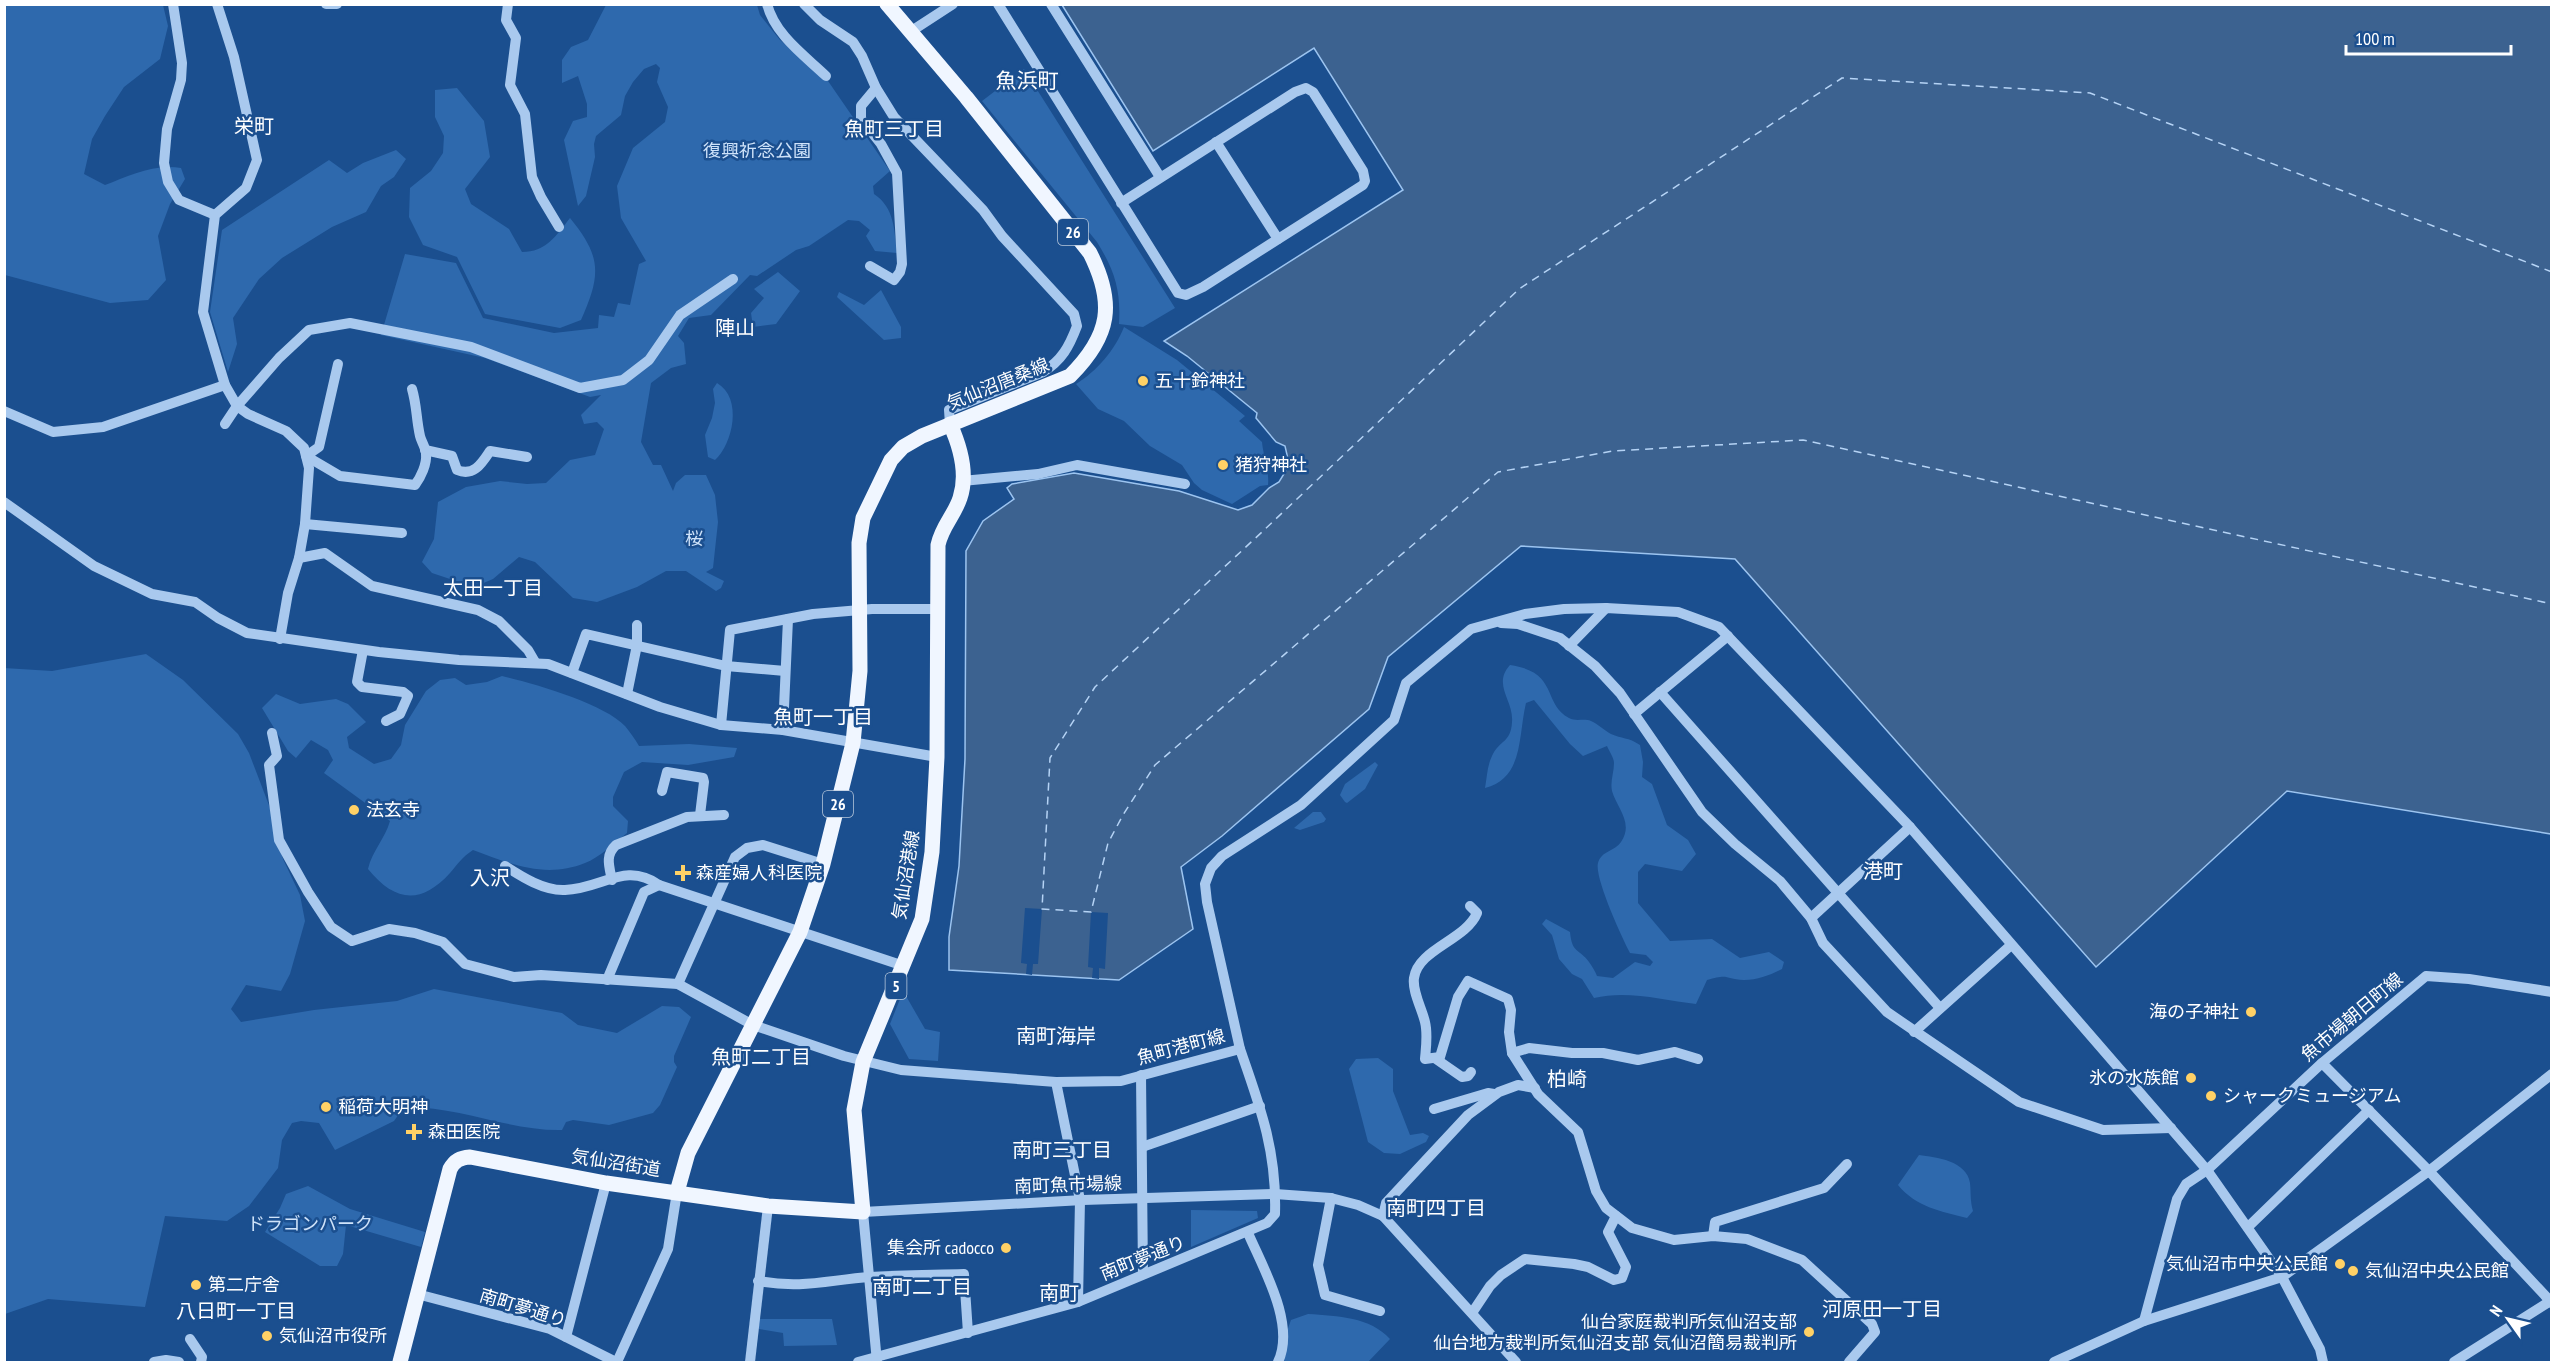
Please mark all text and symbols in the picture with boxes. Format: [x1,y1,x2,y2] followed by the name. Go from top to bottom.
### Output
[2346,18,2511,56] scale bar
[2355,27,2395,50] text: 100 m
[996,67,1059,94] district label: 魚浜町
[234,113,274,139] district label: 栄町
[844,116,944,142] district label: 魚町三丁目
[703,139,811,162] park label: 復興祈念公園
[1058,219,1088,245] road number: 26
[715,315,755,341] district label: 陣山
[943,353,1052,414] street label: 気仙沼唐桑線
[1155,369,1245,392] place label: 五十鈴神社
[1136,374,1150,388] marker: 五十鈴神社
[1235,453,1307,476] place label: 猪狩神社
[1216,458,1230,472] marker: 猪狩神社
[685,527,703,550] park label: 桜
[443,575,543,601] district label: 太田一丁目
[773,704,873,730] district label: 魚町一丁目
[823,791,853,817] road number: 26
[366,798,420,821] place label: 法玄寺
[347,803,361,817] marker: 法玄寺
[887,829,924,921] street label: 気仙沼港線
[1863,858,1903,884] district label: 港町
[696,861,822,884] place label: 森産婦人科医院
[674,864,692,882] marker: 森産婦人科医院
[470,865,510,891] district label: 入沢
[2296,967,2407,1066] street label: 魚市場朝日町線
[886,973,906,999] road number: 5
[2149,1000,2239,1023] place label: 海の子神社
[2244,1005,2258,1019] marker: 海の子神社
[1016,1023,1096,1049] district label: 南町海岸
[1134,1024,1227,1069] street label: 魚町港町線
[711,1044,811,1070] district label: 魚町二丁目
[1547,1066,1587,1092] district label: 柏崎
[2089,1066,2179,1089] place label: 氷の水族館
[2184,1071,2198,1085] marker: 氷の水族館
[2223,1084,2401,1107] place label: シャークミュージアム
[2204,1089,2218,1103] marker: シャークミュージアム
[338,1095,428,1118] place label: 稲荷大明神
[319,1100,333,1114] marker: 稲荷大明神
[428,1120,500,1143] place label: 森田医院
[405,1123,423,1141] marker: 森田医院
[1012,1137,1112,1163] district label: 南町三丁目
[570,1144,662,1181] street label: 気仙沼街道
[1014,1171,1122,1198] street label: 南町魚市場線
[1386,1195,1486,1221] district label: 南町四丁目
[247,1212,373,1235] park label: ドラゴンパーク
[1097,1230,1189,1285] street label: 南町夢通り
[887,1236,994,1259] place label: 集会所 cadocco
[999,1241,1013,1255] marker: 集会所 cadocco
[2166,1252,2328,1275] place label: 気仙沼市中央公民館
[2333,1257,2347,1271] marker: 気仙沼市中央公民館
[2365,1259,2509,1282] place label: 気仙沼中央公民館
[2346,1264,2360,1278] marker: 気仙沼中央公民館
[208,1273,280,1296] place label: 第二庁舎
[872,1274,972,1300] district label: 南町二丁目
[189,1278,203,1292] marker: 第二庁舎
[1039,1280,1079,1306] district label: 南町
[477,1283,570,1332] street label: 南町夢通り
[2478,1289,2538,1349] north arrow
[1822,1296,1942,1322] district label: 河原田一丁目
[176,1298,296,1324] district label: 八日町一丁目
[2485,1301,2506,1320] text: N
[1433,1310,1797,1354] place label: 仙台家庭裁判所気仙沼支部 仙台地方裁判所気仙沼支部 気仙沼簡易裁判所
[279,1324,387,1347] place label: 気仙沼市役所
[1802,1325,1816,1339] marker: 仙台家庭裁判所気仙沼支部 仙台地方裁判所気仙沼支部 気仙沼簡易裁判所
[260,1329,274,1343] marker: 気仙沼市役所

